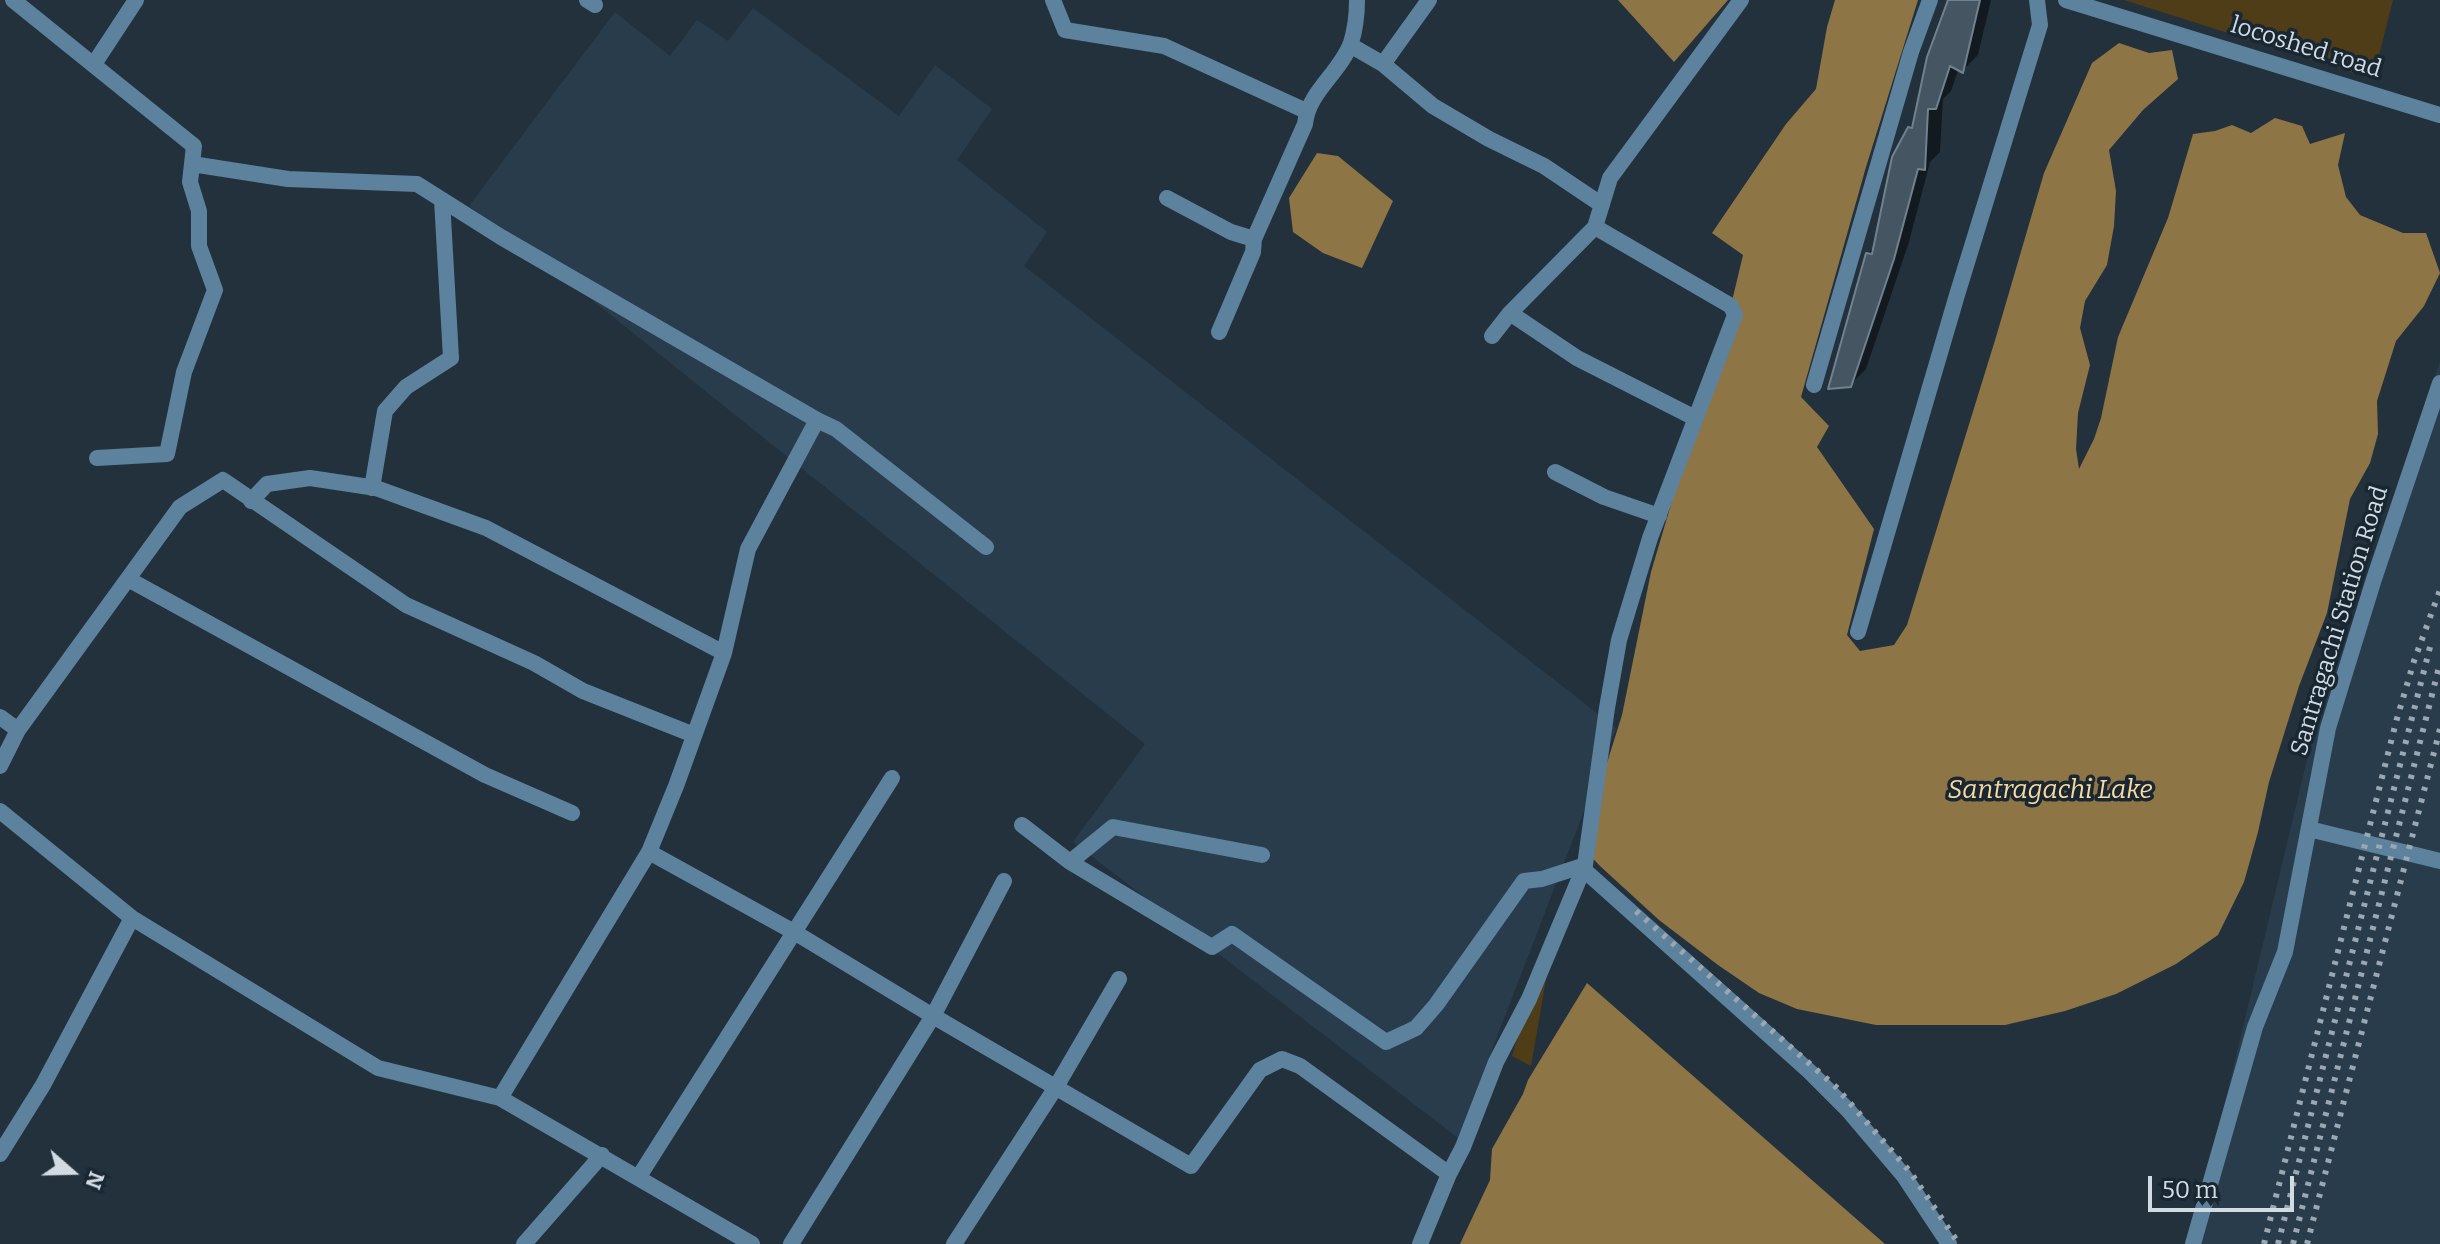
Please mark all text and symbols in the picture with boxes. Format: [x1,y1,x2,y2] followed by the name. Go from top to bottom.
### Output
[2227,11,2385,85] street label: locoshed road
[2285,483,2395,759] street label: Santragachi Station Road
[1947,775,2153,807] water label: Santragachi Lake
[32,1132,112,1212] north arrow
[2152,1160,2298,1210] scale bar
[79,1168,111,1193] text: N
[2162,1176,2218,1204] text: 50 m

